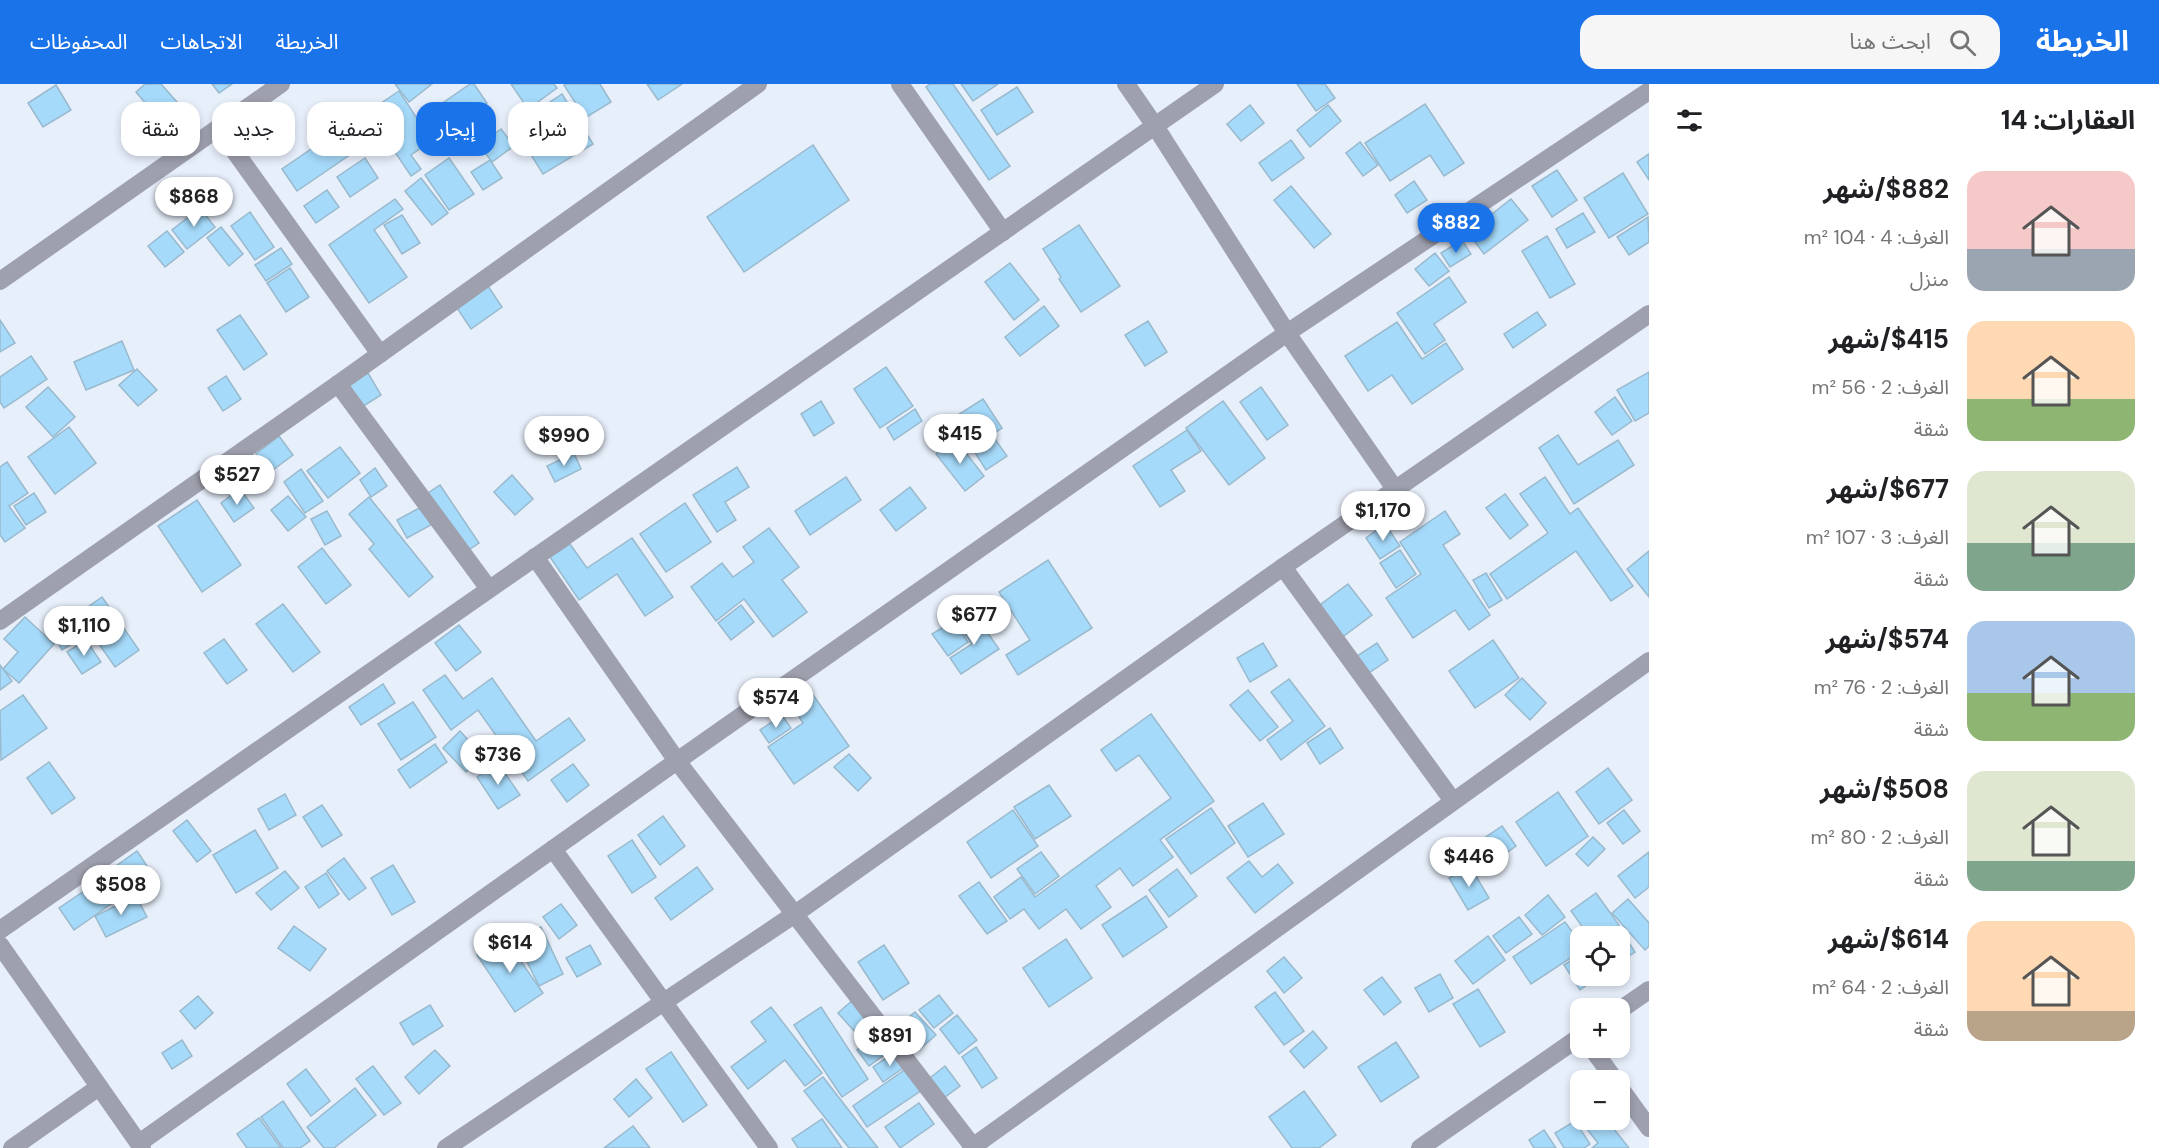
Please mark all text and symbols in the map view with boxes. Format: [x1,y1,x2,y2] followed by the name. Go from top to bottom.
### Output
[1580,15,2000,69] search box
[2036,23,2129,60] text: الخريطة
[1946,26,1979,59] icon: search
[1849,27,1931,56] text: ابحث هنا
[30,28,127,56] text: المحفوظات
[160,28,242,56] text: الاتجاهات
[275,28,338,56] text: الخريطة
[121,102,200,156] chip: شقة
[212,102,295,156] chip: جديد
[307,102,404,156] chip: تصفية
[416,102,496,156] chip: إيجار
[508,102,588,156] chip: شراء
[2001,103,2135,137] text: العقارات: 14
[1673,104,1706,137] icon: filters
[1823,172,1949,206] text: $882/شهر
[158,177,230,228] pin: $868
[169,183,219,209] text: $868
[2015,195,2087,267] icon: home
[1420,203,1492,254] pin: $882
[1432,209,1480,235] text: $882
[1804,224,1949,250] text: الغرف: 4 · 104 m²
[1910,266,1949,292] text: منزل
[1828,322,1949,356] text: $415/شهر
[2015,345,2087,417] icon: home
[1812,374,1949,400] text: الغرف: 2 · 56 m²
[924,414,996,465] pin: $415
[528,416,600,467] pin: $990
[1914,416,1949,442] text: شقة
[938,420,982,446] text: $415
[538,422,590,448] text: $990
[201,455,273,506] pin: $527
[214,461,260,487] text: $527
[1827,472,1949,506] text: $677/شهر
[1334,491,1432,542] pin: $1,170
[2015,495,2087,567] icon: home
[1355,497,1411,523] text: $1,170
[1806,524,1949,550] text: الغرف: 3 · 107 m²
[1914,566,1949,592] text: شقة
[938,595,1010,646] pin: $677
[951,601,997,627] text: $677
[35,606,133,657] pin: $1,110
[58,612,110,638] text: $1,110
[1825,622,1949,656] text: $574/شهر
[2015,645,2087,717] icon: home
[1814,674,1949,700] text: الغرف: 2 · 76 m²
[740,678,812,729] pin: $574
[752,684,800,710] text: $574
[1914,716,1949,742] text: شقة
[462,735,534,786] pin: $736
[474,741,522,767] text: $736
[1820,772,1949,806] text: $508/شهر
[2015,795,2087,867] icon: home
[1811,824,1949,850] text: الغرف: 2 · 80 m²
[1433,837,1505,888] pin: $446
[1444,843,1494,869] text: $446
[85,865,157,916] pin: $508
[1914,866,1949,892] text: شقة
[95,871,147,897] text: $508
[1828,922,1949,956] text: $614/شهر
[474,923,546,974] pin: $614
[1570,926,1630,1130] map controls
[1570,926,1630,986] button: locate
[487,929,533,955] text: $614
[2015,945,2087,1017] icon: home
[1812,974,1949,1000] text: الغرف: 2 · 64 m²
[1570,998,1630,1058] button: +
[854,1016,926,1067] pin: $891
[1914,1016,1949,1042] text: شقة
[868,1022,912,1048] text: $891
[1570,1070,1630,1130] button: −

